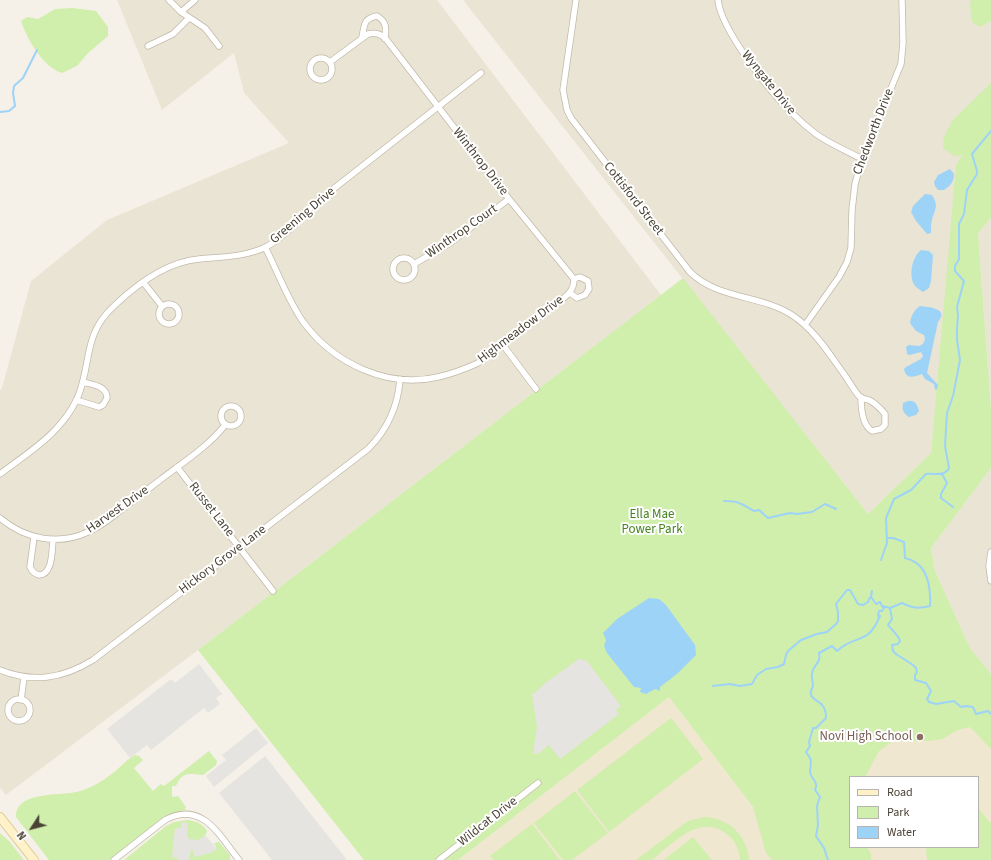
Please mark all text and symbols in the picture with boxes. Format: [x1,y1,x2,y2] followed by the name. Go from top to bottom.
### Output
[738,48,798,118] street label: Wyngate Drive
[850,87,898,177] street label: Chedworth Drive
[449,125,511,199] street label: Winthrop Drive
[599,159,667,239] street label: Cottisford Street
[267,184,339,248] street label: Greening Drive
[423,202,501,262] street label: Winthrop Court
[475,293,567,367] street label: Highmeadow Drive
[185,480,237,540] street label: Russet Lane
[84,483,152,537] street label: Harvest Drive
[621,507,683,538] park label: Ella Mae Power Park
[176,522,270,598] street label: Hickory Grove Lane
[819,729,912,745] place label: Novi High School
[915,732,925,742] marker: Novi High School
[849,776,979,848] legend
[887,784,913,801] text: Road
[455,794,521,850] street label: Wildcat Drive
[887,804,909,821] text: Park
[12,808,52,848] north arrow
[887,824,916,841] text: Water
[14,828,30,843] text: N

